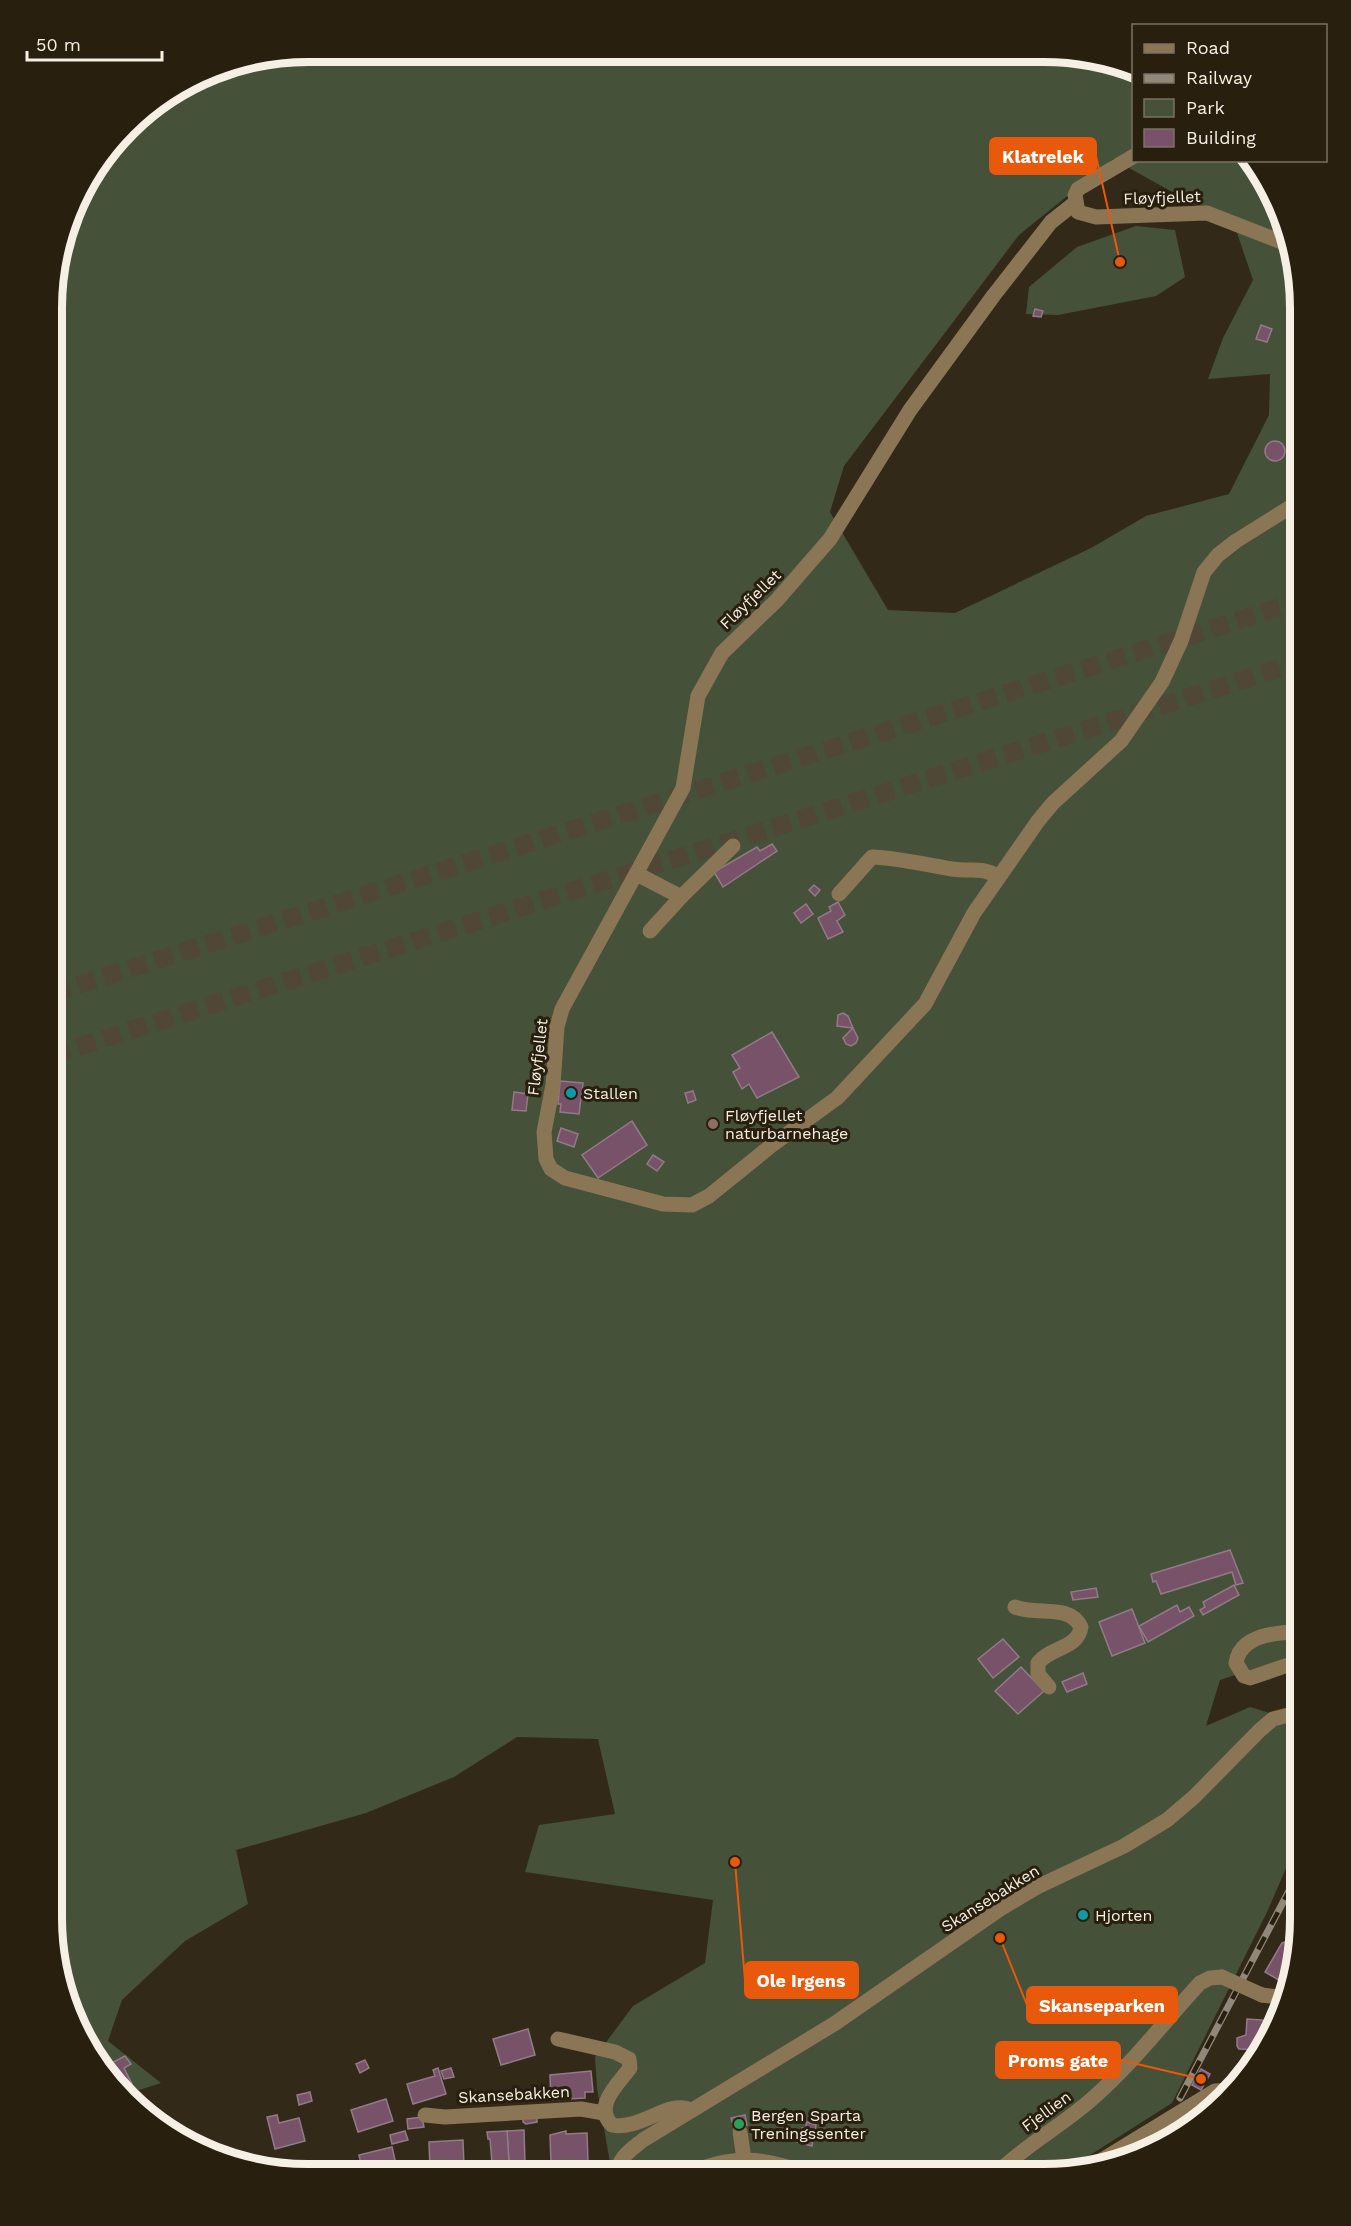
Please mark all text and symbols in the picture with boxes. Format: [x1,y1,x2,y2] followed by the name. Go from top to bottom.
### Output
[27,24,162,62] scale bar
[1132,24,1327,162] legend
[36,34,81,55] text: 50 m
[1186,37,1230,58] text: Road
[1186,67,1253,88] text: Railway
[1186,97,1225,118] text: Park
[1186,127,1256,148] text: Building
[990,138,1096,174] callout: Klatrelek
[1002,146,1085,167] text: Klatrelek
[1123,187,1201,208] street label: Fløyfjellet
[716,565,785,633] street label: Fløyfjellet
[523,1017,552,1097] street label: Fløyfjellet
[583,1084,638,1103] place label: Stallen
[564,1086,578,1100] marker: Stallen
[725,1106,848,1143] place label: Fløyfjellet naturbarnehage
[706,1117,720,1131] marker: Fløyfjellet naturbarnehage
[938,1861,1043,1936] street label: Skansebakken
[1095,1906,1153,1925] place label: Hjorten
[1076,1908,1090,1922] marker: Hjorten
[745,1962,858,1998] callout: Ole Irgens
[756,1970,846,1991] text: Ole Irgens
[1027,1987,1177,2023] callout: Skanseparken
[1039,1995,1165,2016] text: Skanseparken
[996,2042,1120,2078] callout: Proms gate
[1008,2050,1108,2071] text: Proms gate
[458,2082,570,2107] street label: Skansebakken
[1018,2087,1075,2136] street label: Fjellien
[751,2106,866,2143] place label: Bergen Sparta Treningssenter
[732,2117,746,2131] marker: Bergen Sparta Treningssenter

